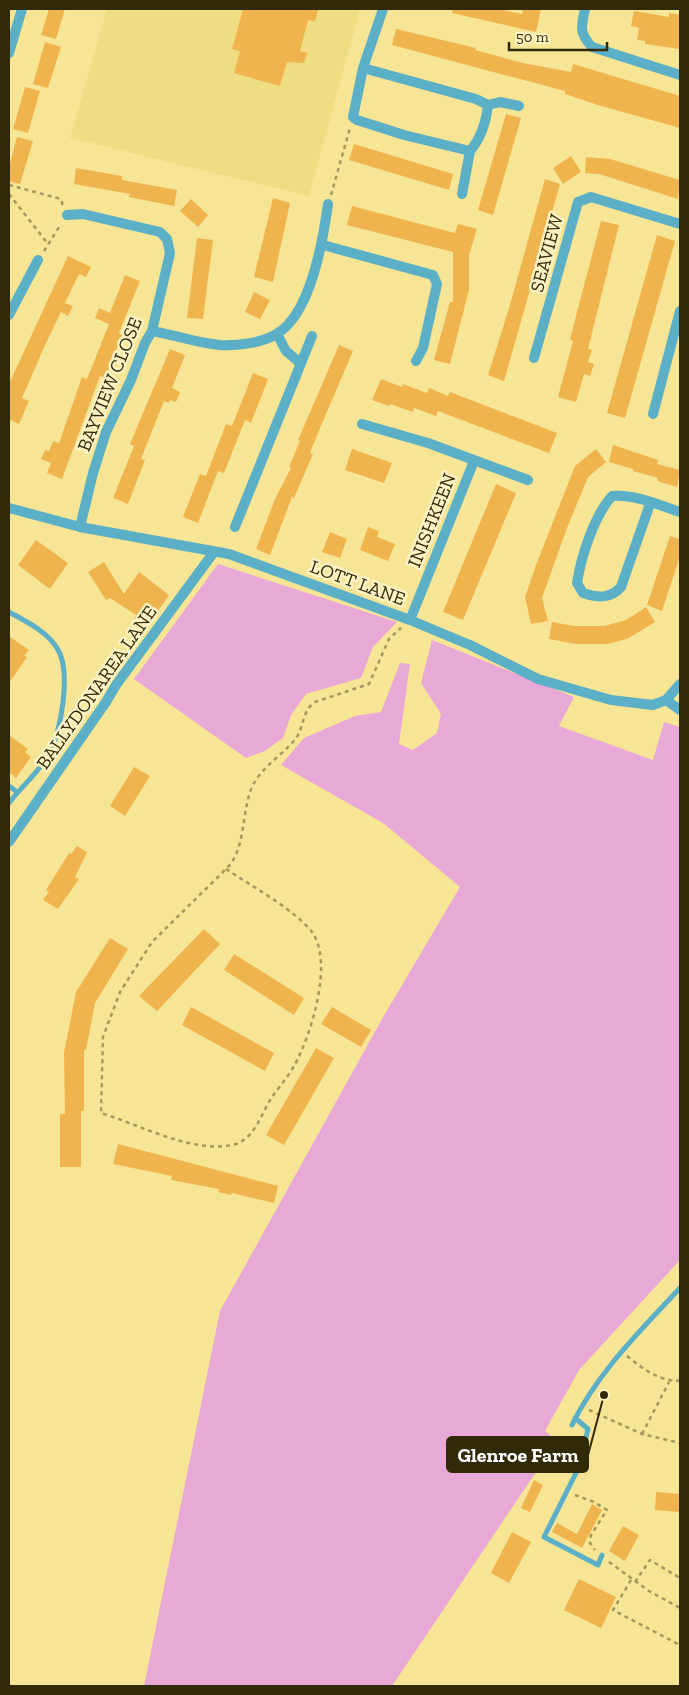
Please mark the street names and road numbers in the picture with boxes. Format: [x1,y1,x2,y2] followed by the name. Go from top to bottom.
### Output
[525,211,568,295] street label: SEAVIEW
[72,314,147,455] street label: BAYVIEW CLOSE
[402,470,461,571] street label: INISHKEEN
[307,555,409,610] street label: LOTT LANE
[31,601,162,774] street label: BALLYDONAREA LANE

